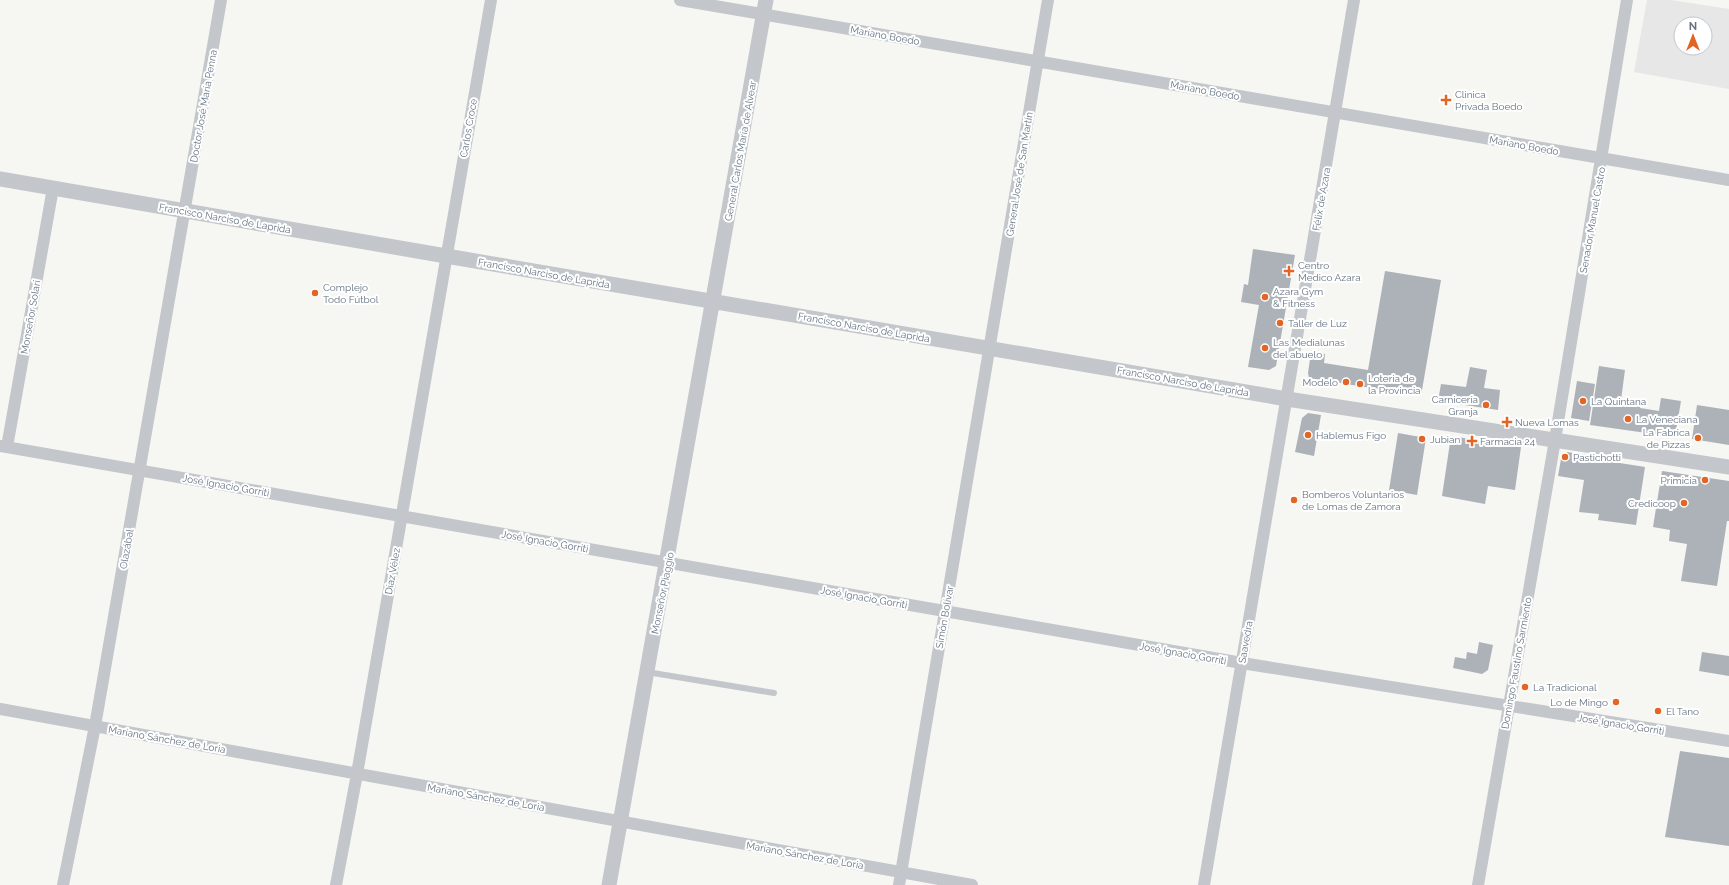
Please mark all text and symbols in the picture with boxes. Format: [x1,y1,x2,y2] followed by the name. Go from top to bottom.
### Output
[1673,16,1713,56] north arrow
[1689,20,1697,33] text: N
[849,24,921,47] street label: Mariano Boedo
[188,49,219,163] street label: Doctor José María Penna
[1169,79,1241,102] street label: Mariano Boedo
[723,80,758,222] street label: General Carlos María de Alvear
[1455,89,1522,112] place label: Clinica Privada Boedo
[1440,94,1452,106] marker: Clinica Privada Boedo
[458,98,479,158] street label: Carlos Croce
[1004,111,1035,237] street label: General José de San Martín
[1488,134,1560,157] street label: Mariano Boedo
[1310,166,1332,232] street label: Félix de Azara
[1578,166,1607,274] street label: Senador Manuel Castro
[158,201,292,236] street label: Francisco Narciso de Laprida
[477,256,611,291] street label: Francisco Narciso de Laprida
[1298,260,1361,283] place label: Centro Medico Azara
[1283,265,1295,277] marker: Centro Medico Azara
[19,279,42,355] street label: Monseñor Solari
[323,282,379,305] place label: Complejo Todo Fútbol
[1273,286,1323,309] place label: Azara Gym & Fitness
[310,288,320,298] marker: Complejo Todo Fútbol
[1260,292,1270,302] marker: Azara Gym & Fitness
[797,310,931,345] street label: Francisco Narciso de Laprida
[1275,318,1285,328] marker: Taller de Luz
[1288,318,1347,329] place label: Taller de Luz
[1273,337,1345,360] place label: Las Medialunas del abuelo
[1260,343,1270,353] marker: Las Medialunas del abuelo
[1116,364,1250,399] street label: Francisco Narciso de Laprida
[1368,373,1421,396] place label: Loteria de la Provincia
[1303,377,1338,388] place label: Modelo
[1341,377,1351,387] marker: Modelo
[1355,379,1365,389] marker: Loteria de la Provincia
[1432,394,1478,417] place label: Carnicería Granja
[1578,396,1588,406] marker: La Quintana
[1591,396,1646,407] place label: La Quintana
[1481,400,1491,410] marker: Carnicería Granja
[1623,414,1633,424] marker: La Veneciana
[1636,414,1698,425] place label: La Veneciana
[1502,417,1512,427] marker: Nueva Lomas
[1515,417,1579,428] place label: Nueva Lomas
[1643,427,1690,450] place label: La Fabrica de Pizzas
[1303,430,1313,440] marker: Hablemus Figo
[1316,430,1386,441] place label: Hablemus Figo
[1693,433,1703,443] marker: La Fabrica de Pizzas
[1417,434,1427,444] marker: Jubian
[1430,434,1461,445] place label: Jubian
[1467,436,1477,446] marker: Farmacia 24
[1480,436,1536,447] place label: Farmacia 24
[1560,452,1570,462] marker: Pastichotti
[1573,452,1621,463] place label: Pastichotti
[182,472,270,499] street label: José Ignacio Gorriti
[1661,475,1697,486] place label: Primicia
[1700,475,1710,485] marker: Primicia
[1302,489,1404,512] place label: Bomberos Voluntarios de Lomas de Zamora
[1289,495,1299,505] marker: Bomberos Voluntarios de Lomas de Zamora
[1628,498,1676,509] place label: Credicoop
[1679,498,1689,508] marker: Credicoop
[118,528,135,570] street label: Olazábal
[501,528,589,555] street label: José Ignacio Gorriti
[383,547,402,595] street label: Díaz Vélez
[649,551,676,635] street label: Monseñor Piaggio
[820,584,908,611] street label: José Ignacio Gorriti
[934,584,956,649] street label: Simón Bolívar
[1499,596,1534,730] street label: Domingo Faustino Sarmiento
[1236,620,1255,664] street label: Saavedra
[1139,640,1227,667] street label: José Ignacio Gorriti
[1520,682,1530,692] marker: La Tradicional
[1533,682,1597,693] place label: La Tradicional
[1550,697,1608,708] place label: Lo de Mingo
[1611,697,1621,707] marker: Lo de Mingo
[1653,706,1663,716] marker: El Tano
[1666,706,1699,717] place label: El Tano
[1577,712,1665,737] street label: José Ignacio Gorriti
[107,724,226,755] street label: Mariano Sánchez de Loria
[426,782,545,813] street label: Mariano Sánchez de Loria
[745,840,864,871] street label: Mariano Sánchez de Loria

